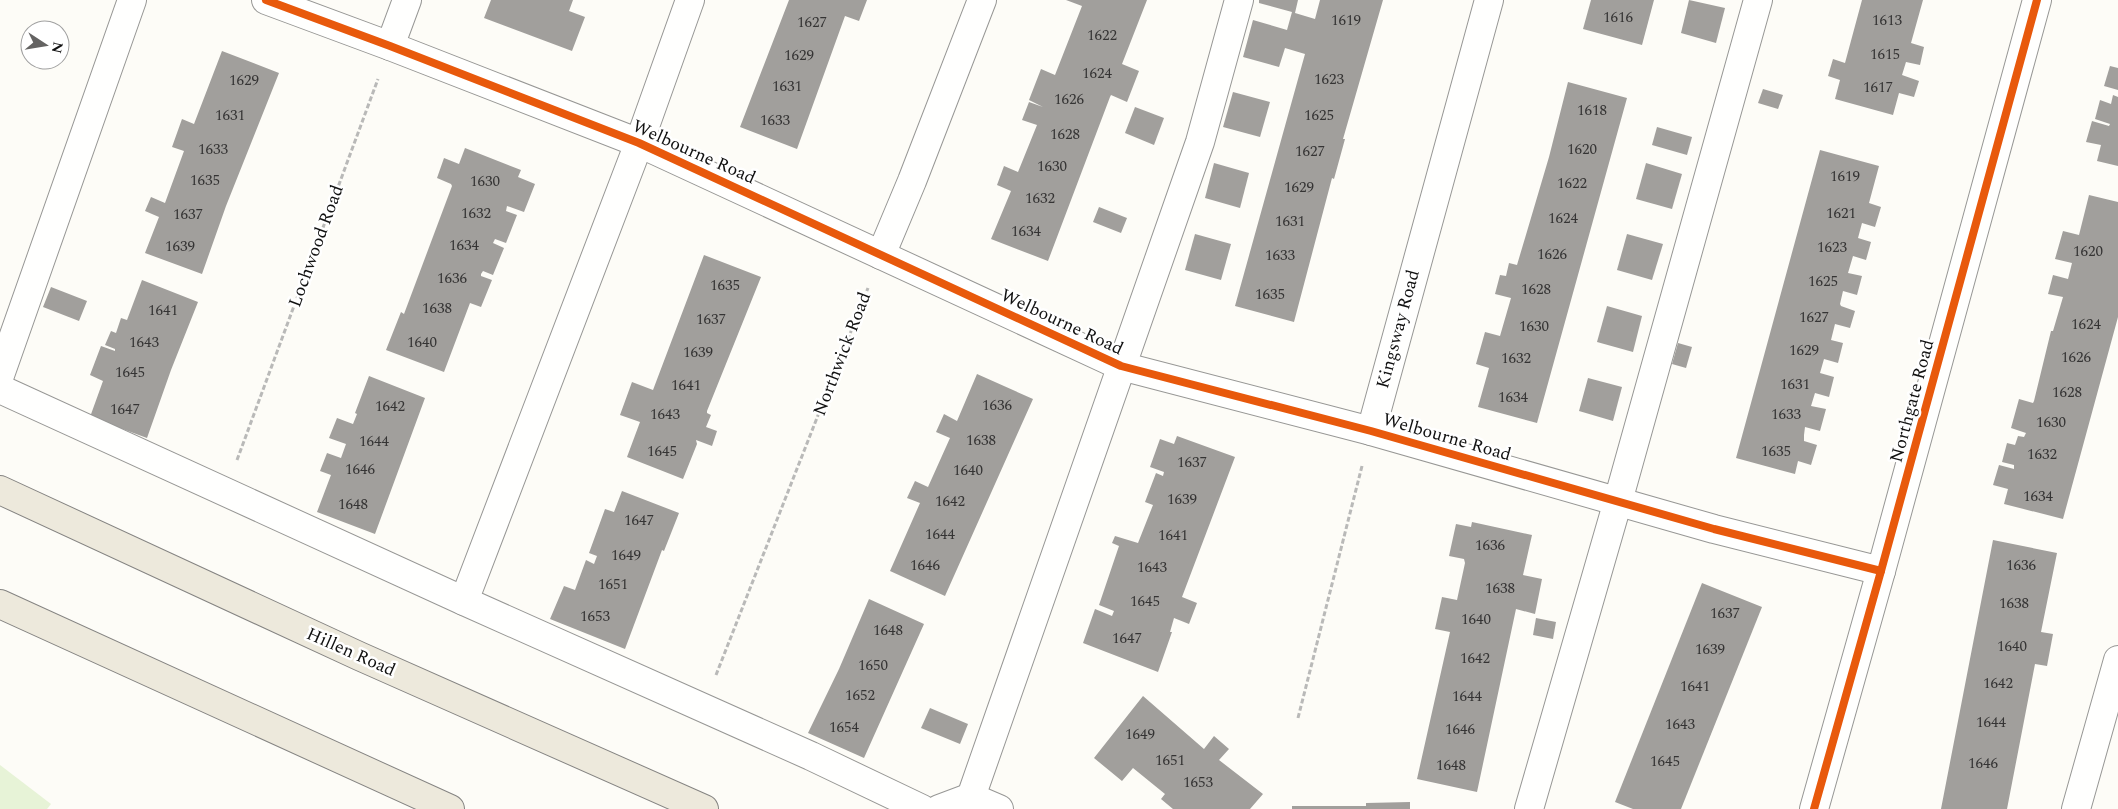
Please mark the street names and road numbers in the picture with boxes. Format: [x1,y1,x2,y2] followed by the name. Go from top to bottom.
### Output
[628,113,760,191] street label: Welbourne Road
[281,181,351,311] street label: Lochwood Road
[1369,266,1427,392] street label: Kingsway Road
[996,282,1128,362] street label: Welbourne Road
[806,288,878,420] street label: Northwick Road
[1883,336,1941,466] street label: Northgate Road
[1379,406,1515,468] street label: Welbourne Road
[302,620,400,684] street label: Hillen Road

